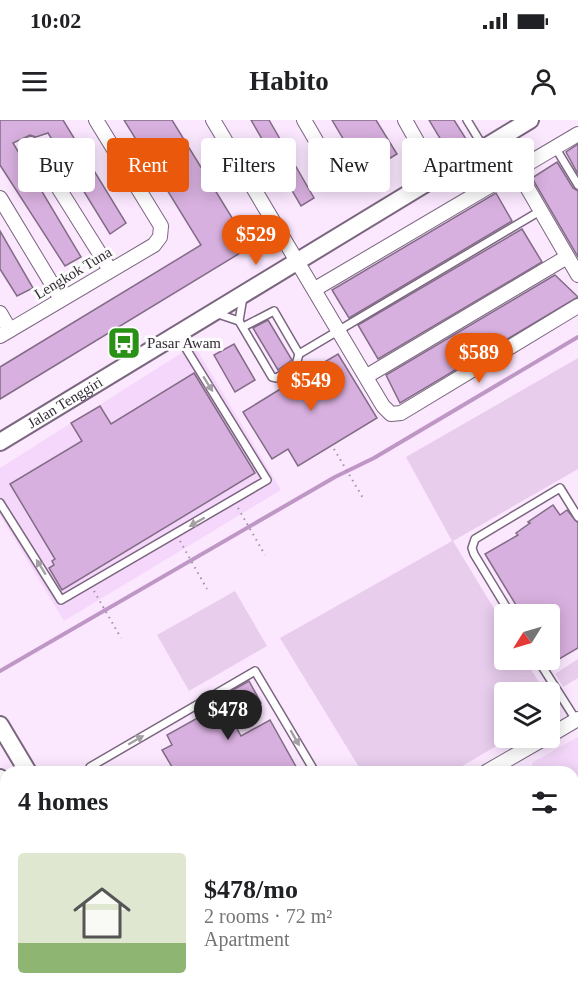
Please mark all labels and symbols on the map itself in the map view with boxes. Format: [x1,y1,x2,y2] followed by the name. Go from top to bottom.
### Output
[220,215,292,266] pin: $529
[32,244,115,302] street label: Lengkok Tuna
[106,325,142,361] bus stop icon: Pasar Awam
[443,333,515,384] pin: $589
[147,335,221,351] place label: Pasar Awam
[275,361,347,412] pin: $549
[24,374,105,431] street label: Jalan Tenggiri
[203,376,214,392] one-way arrow
[188,517,205,527] one-way arrow
[35,559,46,576] one-way arrow
[494,604,560,670] north arrow
[192,690,264,741] pin: $478
[290,730,301,746] one-way arrow
[128,735,144,746] one-way arrow

